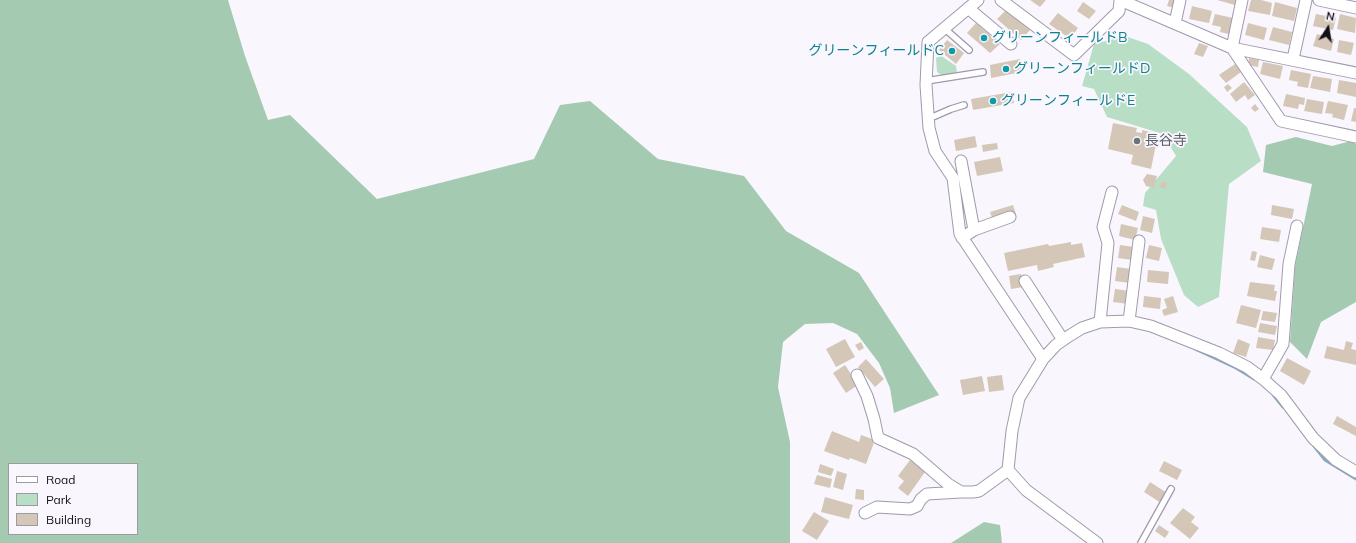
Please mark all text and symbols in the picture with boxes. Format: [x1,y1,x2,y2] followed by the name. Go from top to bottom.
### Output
[1308,8,1348,48] north arrow
[1325,9,1336,24] text: N
[992,30,1128,46] place label: グリーンフィールドB
[979,33,989,43] marker: グリーンフィールドB
[808,43,944,59] place label: グリーンフィールドC
[947,46,957,56] marker: グリーンフィールドC
[1014,61,1150,77] place label: グリーンフィールドD
[1001,64,1011,74] marker: グリーンフィールドD
[1001,93,1135,109] place label: グリーンフィールドE
[988,96,998,106] marker: グリーンフィールドE
[1145,133,1187,149] place label: 長谷寺
[1132,136,1142,146] marker: 長谷寺
[8,463,138,535] legend
[46,472,75,487] text: Road
[46,492,71,507] text: Park
[46,512,91,527] text: Building

